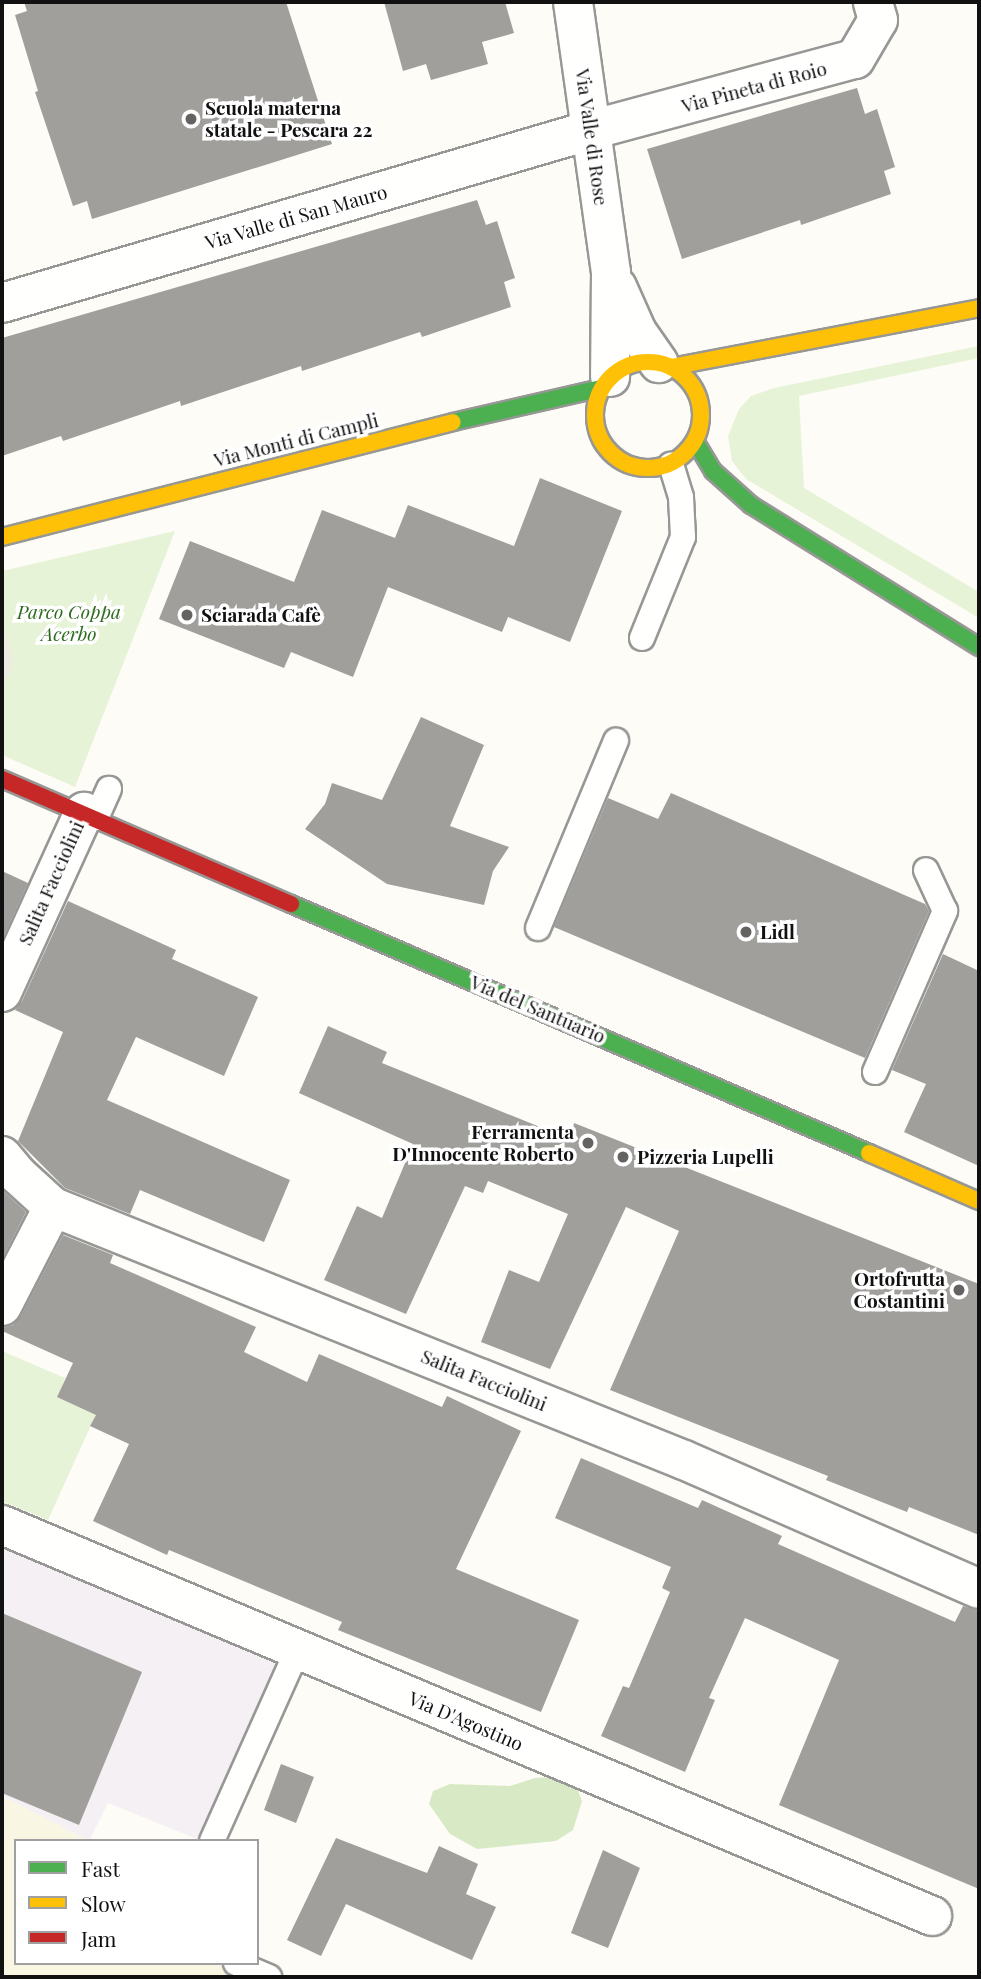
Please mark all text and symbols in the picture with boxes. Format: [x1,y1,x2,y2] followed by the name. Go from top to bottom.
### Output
[679,57,829,117] street label: Via Pineta di Roio
[571,67,613,207] street label: Via Valle di Rose
[205,97,373,141] place label: Scuola materna statale - Pescara 22
[183,111,199,127] marker: Scuola materna statale - Pescara 22
[202,180,390,254] street label: Via Valle di San Mauro
[211,409,381,471] street label: Via Monti di Campli
[17,601,121,645] park label: Parco Coppa Acerbo
[201,604,321,626] place label: Sciarada Cafè
[179,607,195,623] marker: Sciarada Cafè
[13,817,89,949] street label: Salita Facciolini
[760,921,795,943] place label: Lidl
[738,924,754,940] marker: Lidl
[467,970,609,1048] street label: Via del Santuario
[392,1121,574,1165] place label: Ferramenta D'Innocente Roberto
[580,1135,596,1151] marker: Ferramenta D'Innocente Roberto
[637,1146,774,1168] place label: Pizzeria Lupelli
[615,1149,631,1165] marker: Pizzeria Lupelli
[854,1268,945,1312] place label: Ortofrutta Costantini
[951,1282,967,1298] marker: Ortofrutta Costantini
[418,1344,550,1416] street label: Salita Facciolini
[405,1687,527,1755] street label: Via D'Agostino
[14,1839,259,1965] legend
[81,1854,120,1882] text: Fast
[81,1889,126,1917] text: Slow
[81,1924,117,1952] text: Jam

